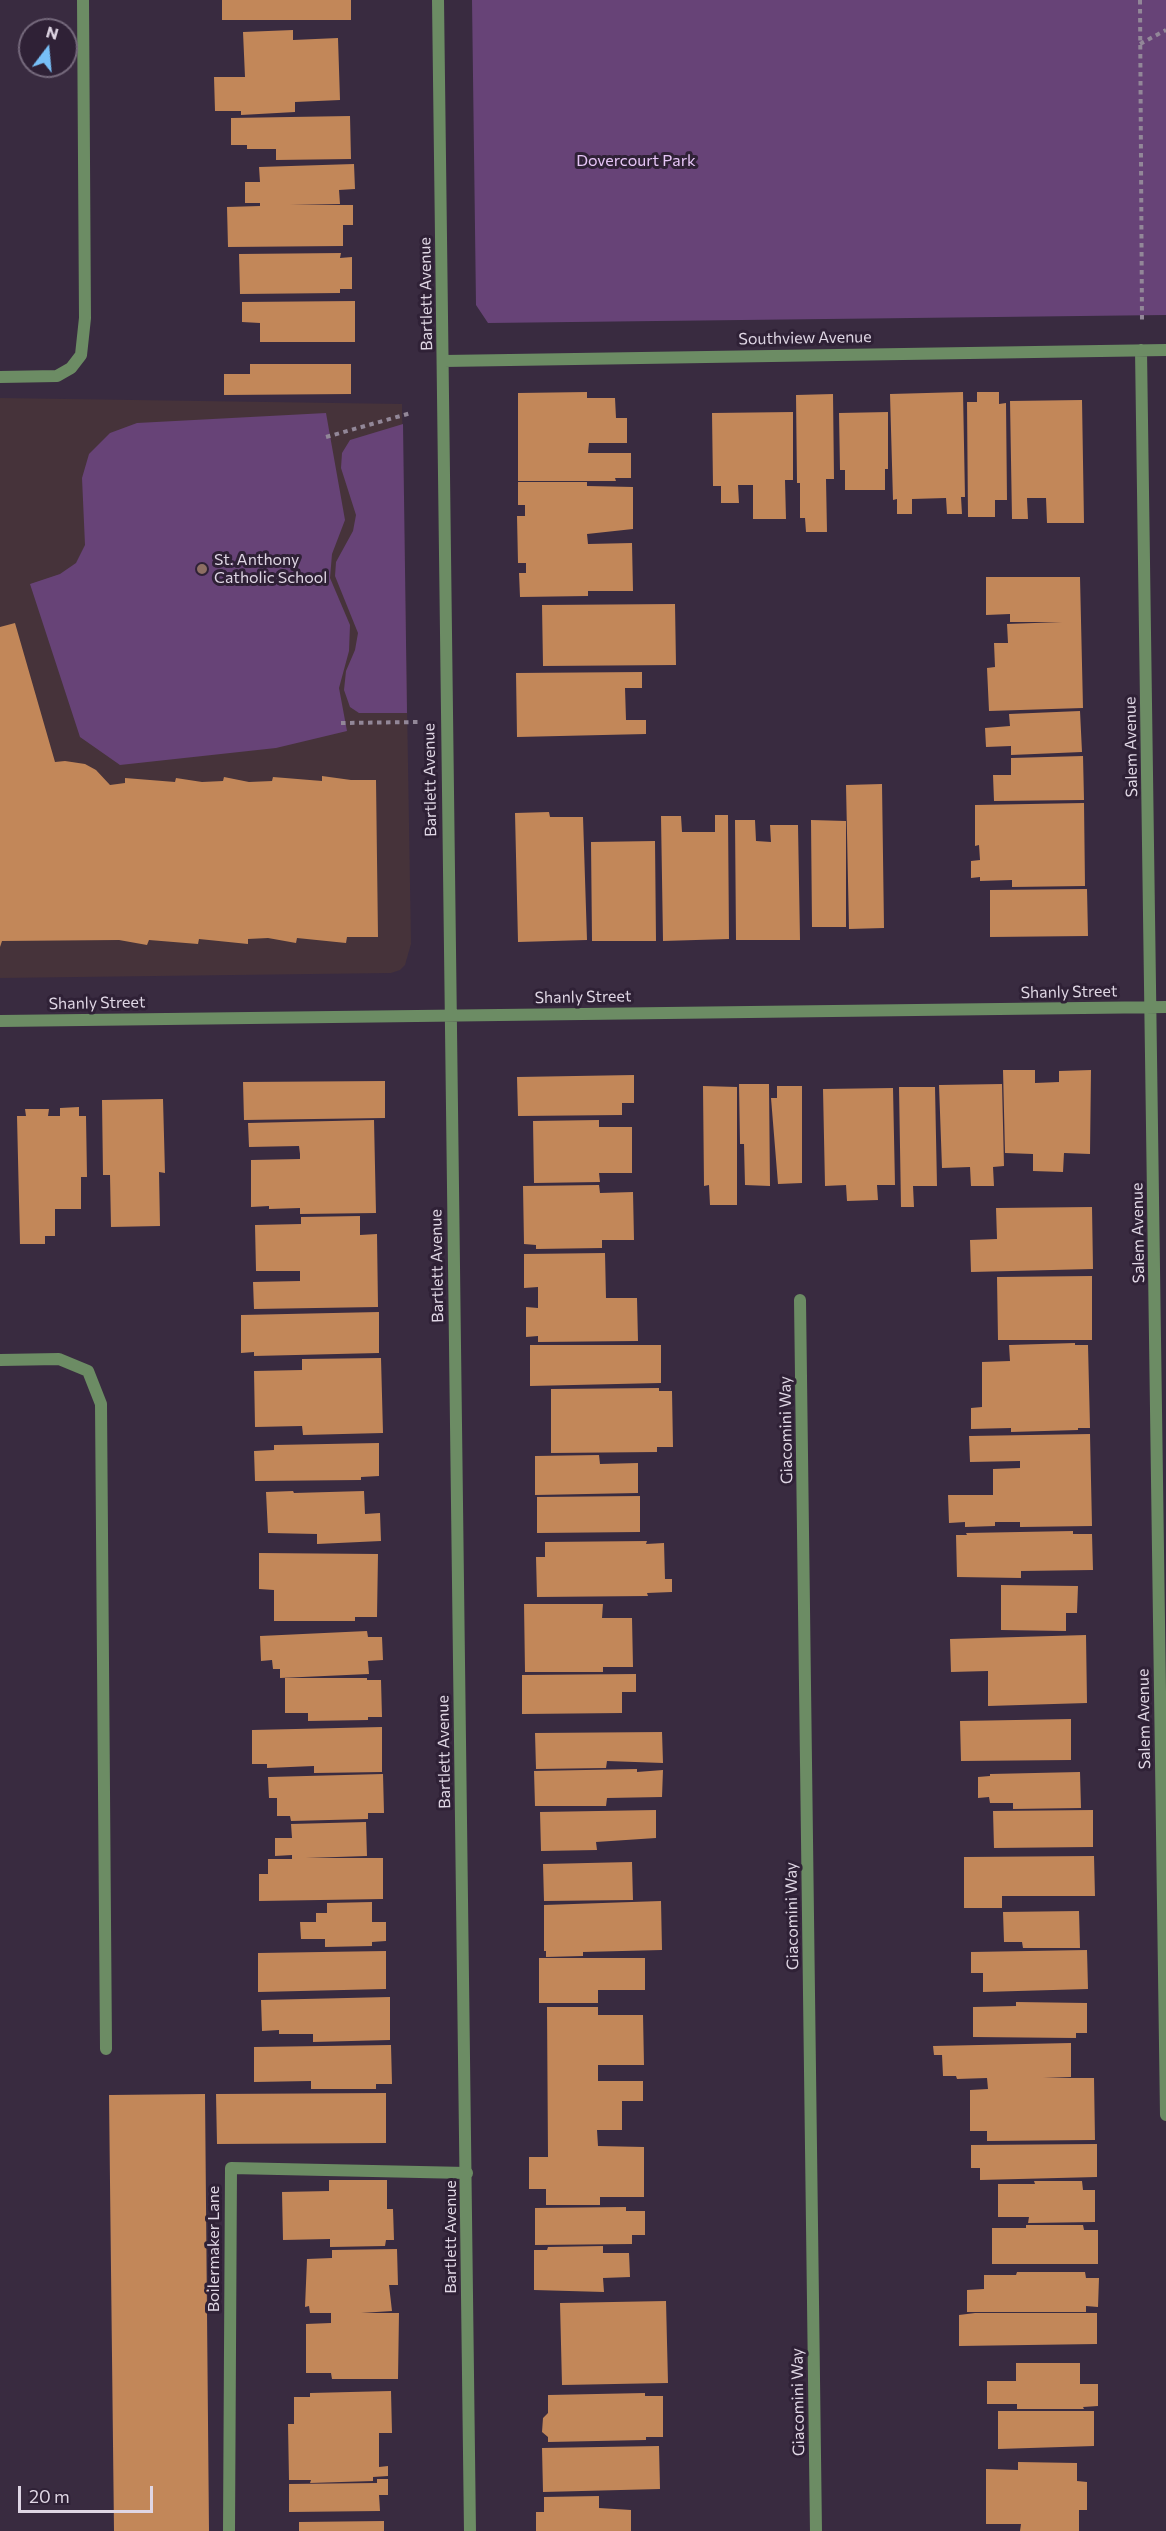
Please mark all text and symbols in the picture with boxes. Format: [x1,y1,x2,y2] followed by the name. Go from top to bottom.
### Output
[18,18,78,78] north arrow
[44,21,61,43] text: N
[576,151,696,171] park label: Dovercourt Park
[415,237,437,351] street label: Bartlett Avenue
[738,327,872,349] street label: Southview Avenue
[214,550,327,588] place label: St. Anthony Catholic School
[195,562,209,576] marker: St. Anthony Catholic School
[1121,697,1141,797] street label: Salem Avenue
[419,723,441,837] street label: Bartlett Avenue
[1020,982,1118,1002] street label: Shanly Street
[534,987,632,1007] street label: Shanly Street
[48,993,146,1013] street label: Shanly Street
[1128,1183,1148,1283] street label: Salem Avenue
[426,1209,448,1323] street label: Bartlett Avenue
[775,1376,797,1484] street label: Giacomini Way
[1134,1669,1154,1769] street label: Salem Avenue
[433,1695,455,1809] street label: Bartlett Avenue
[781,1862,803,1970] street label: Giacomini Way
[441,2180,461,2294] street label: Bartlett Avenue
[204,2186,224,2312] street label: Boilermaker Lane
[787,2348,809,2456] street label: Giacomini Way
[21,2474,156,2512] scale bar
[29,2485,70,2507] text: 20 m

